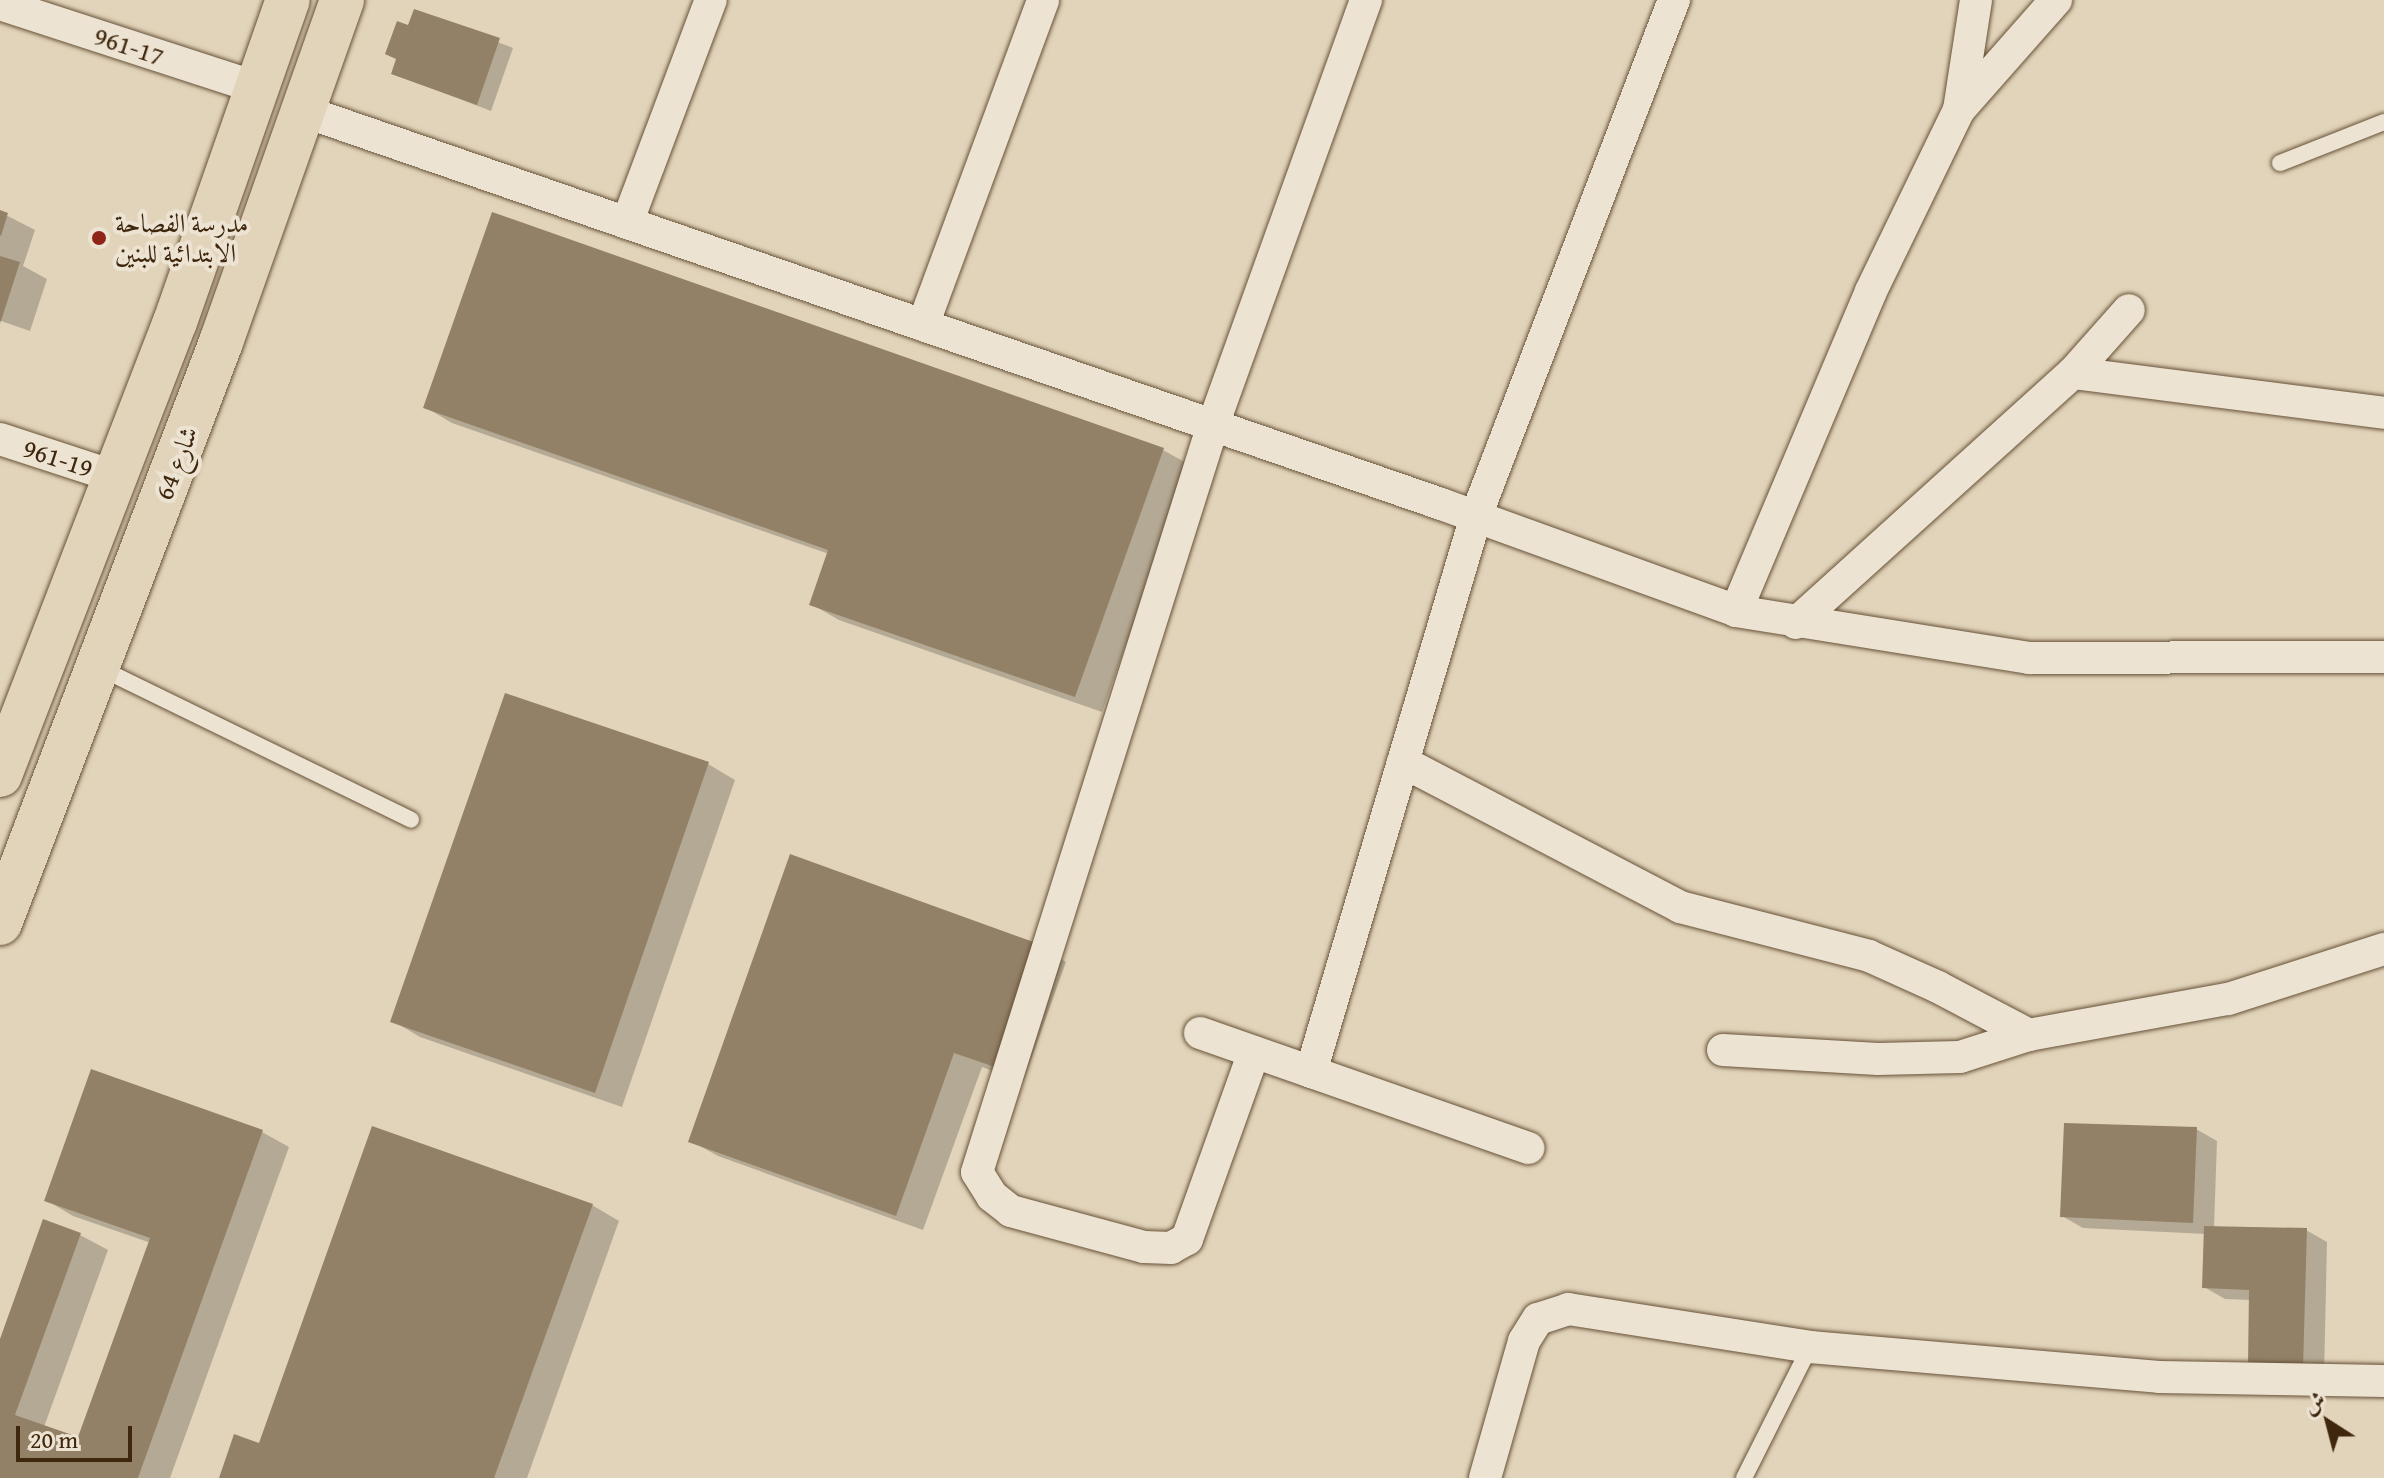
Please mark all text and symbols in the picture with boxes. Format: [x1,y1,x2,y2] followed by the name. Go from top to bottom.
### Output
[90,20,168,72] street label: 961-17
[115,207,248,268] place label: مدرسة الفصاحة الابتدائية للبنين
[90,229,108,247] marker: مدرسة الفصاحة الابتدائية للبنين
[148,422,204,504] street label: شارع 64
[19,432,97,484] street label: 961-19
[2288,1382,2368,1462] north arrow
[2296,1383,2332,1422] text: ش
[20,1410,136,1460] scale bar
[30,1422,78,1457] text: 20 m

